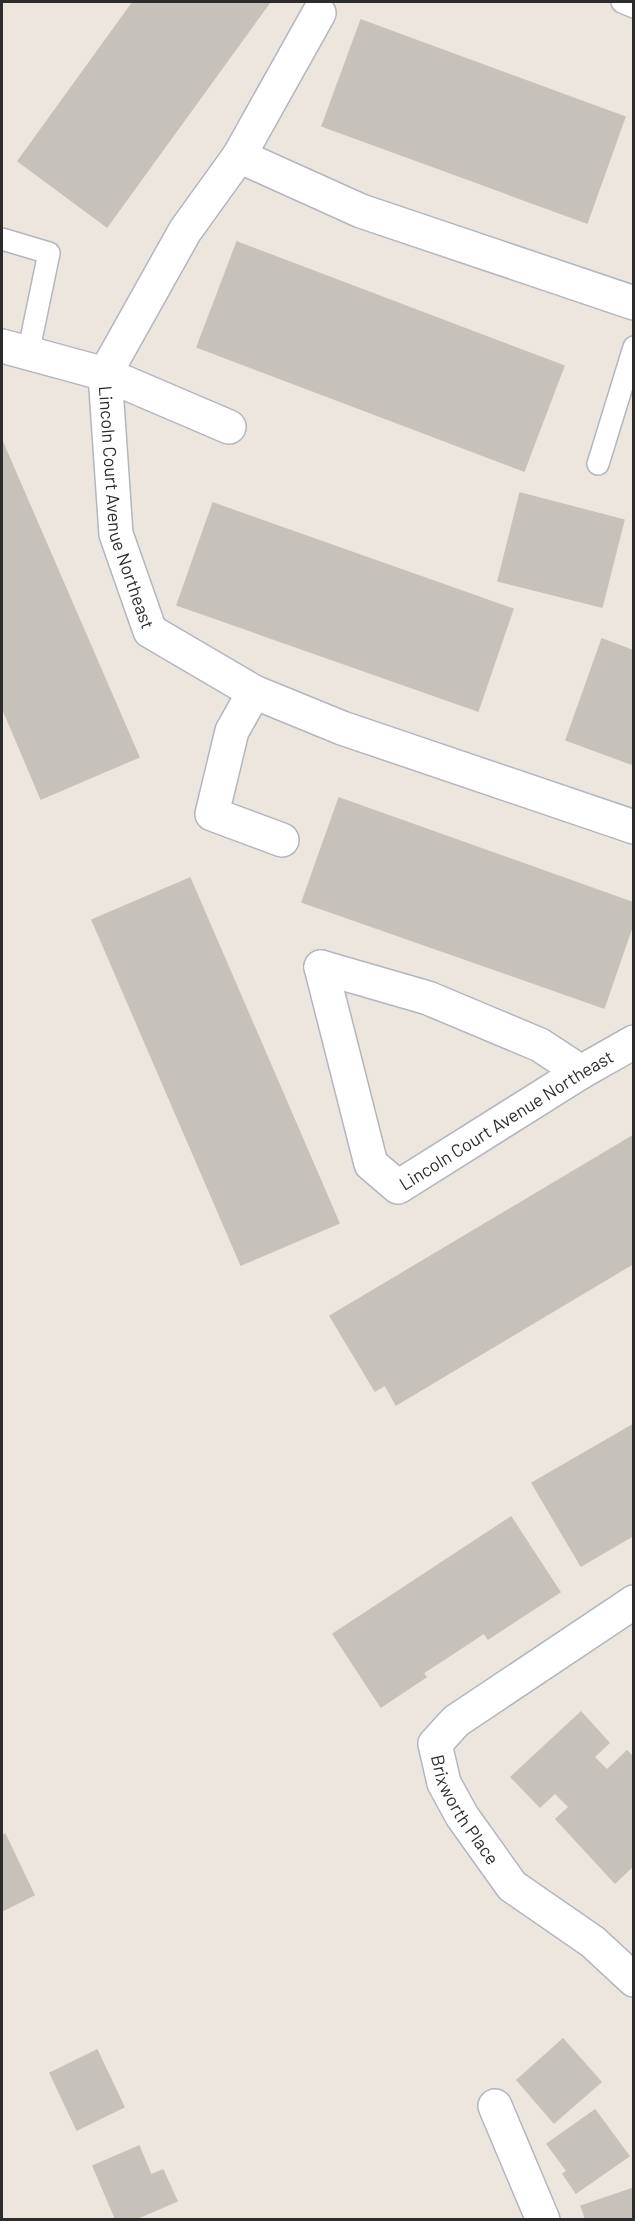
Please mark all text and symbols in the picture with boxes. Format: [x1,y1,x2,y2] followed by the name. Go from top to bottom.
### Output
[95,385,159,632] street label: Lincoln Court Avenue Northeast
[395,1045,617,1195] street label: Lincoln Court Avenue Northeast
[427,1752,504,1869] street label: Brixworth Place

